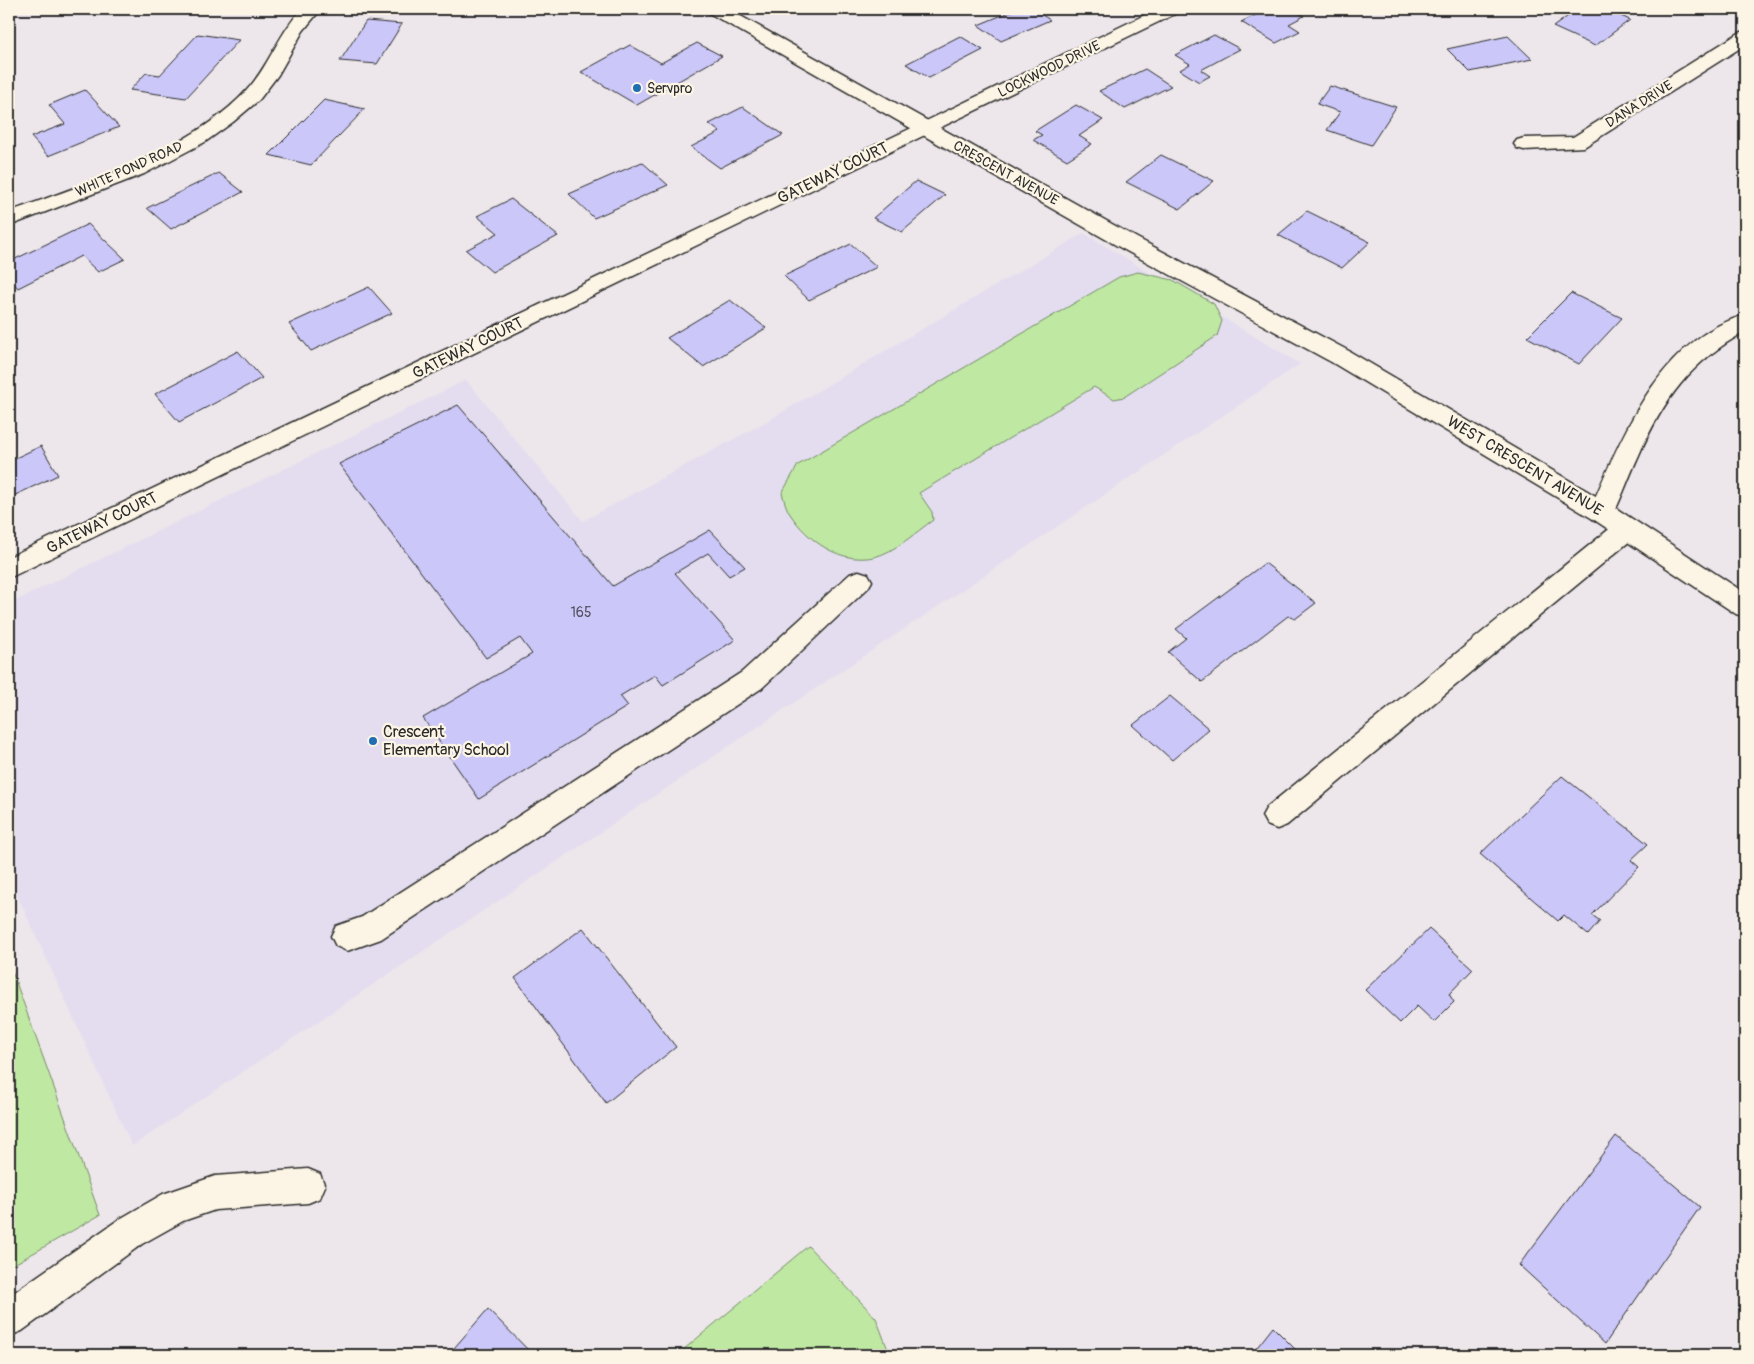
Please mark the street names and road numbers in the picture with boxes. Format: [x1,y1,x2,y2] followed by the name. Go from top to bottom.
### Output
[995,37,1103,101] street label: LOCKWOOD DRIVE
[1602,77,1676,131] street label: DANA DRIVE
[774,137,892,208] street label: GATEWAY COURT
[950,137,1062,209] street label: CRESCENT AVENUE
[73,138,185,200] street label: WHITE POND ROAD
[409,312,527,383] street label: GATEWAY COURT
[1443,411,1607,521] street label: WEST CRESCENT AVENUE
[43,487,161,558] street label: GATEWAY COURT

